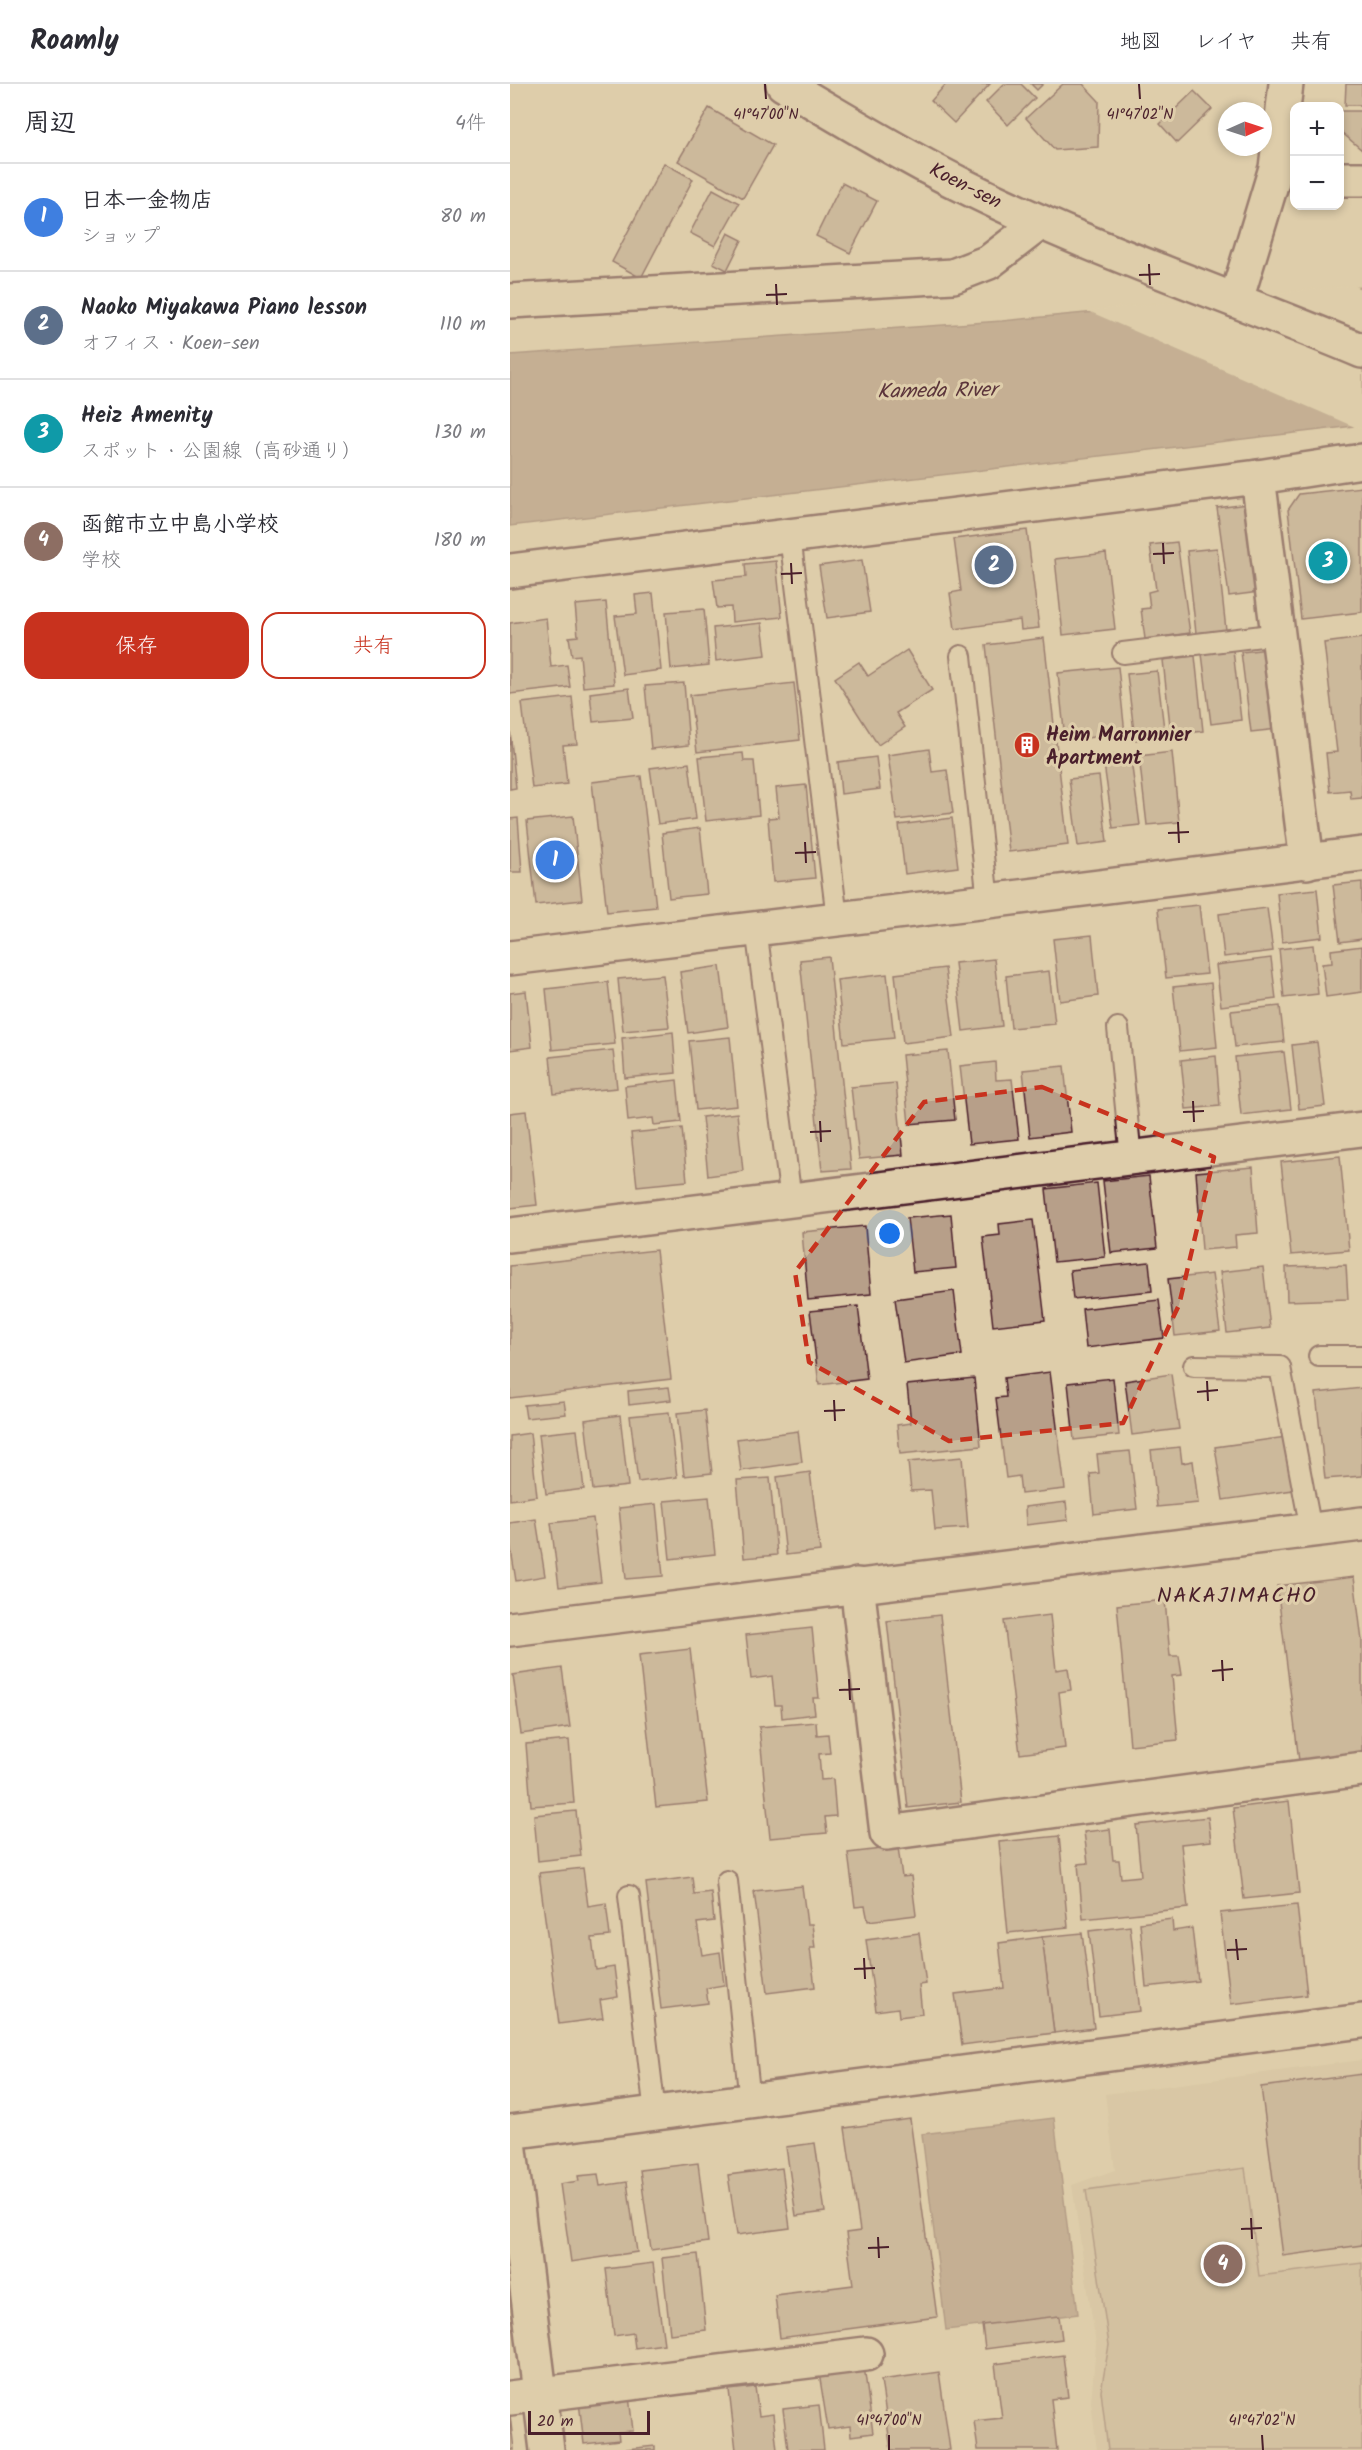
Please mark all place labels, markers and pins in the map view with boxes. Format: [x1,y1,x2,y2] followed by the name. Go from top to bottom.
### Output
[1308,538,1348,584] pin: 3
[974,542,1014,588] pin: 2
[1046,720,1192,775] place label: Heim Marronnier Apartment
[1012,730,1042,760] building icon: Heim Marronnier Apartment
[536,838,574,882] pin: 1
[1204,2242,1242,2286] pin: 4

